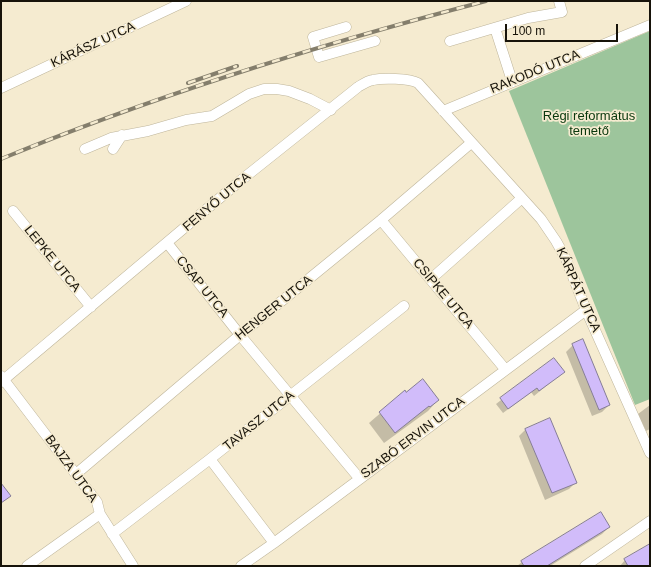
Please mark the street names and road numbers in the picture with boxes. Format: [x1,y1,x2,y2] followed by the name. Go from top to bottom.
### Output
[48,19,138,71] street label: KÁRÁSZ UTCA
[488,47,582,97] street label: RAKODÓ UTCA
[180,169,254,235] street label: FENYŐ UTCA
[20,223,84,295] street label: LEPKE UTCA
[552,245,604,335] street label: KÁRPÁT UTCA
[173,253,231,321] street label: CSAP UTCA
[409,256,477,332] street label: CSIPKE UTCA
[232,272,316,344] street label: HENGER UTCA
[220,388,298,454] street label: TAVASZ UTCA
[358,394,468,482] street label: SZABÓ ERVIN UTCA
[41,432,101,506] street label: BAJZA UTCA

